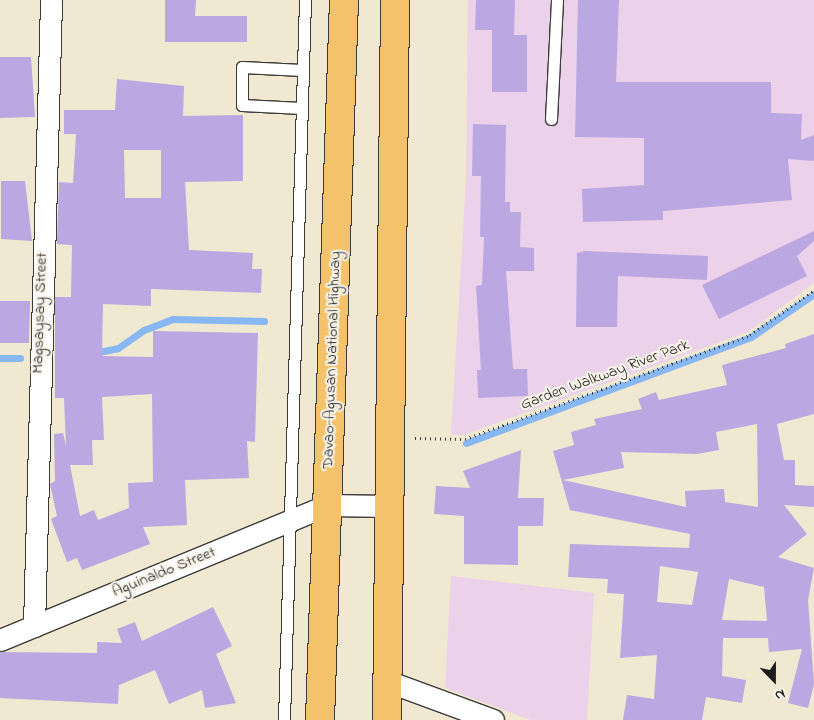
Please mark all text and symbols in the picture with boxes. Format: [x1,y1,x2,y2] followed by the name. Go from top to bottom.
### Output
[319,251,345,469] street label: Davao-Agusan National Highway
[28,252,52,374] street label: Magsaysay Street
[518,336,692,414] street label: Garden Walkway River Park
[109,543,219,601] street label: Aguinaldo Street
[749,655,799,705] north arrow
[771,683,788,706] text: N

